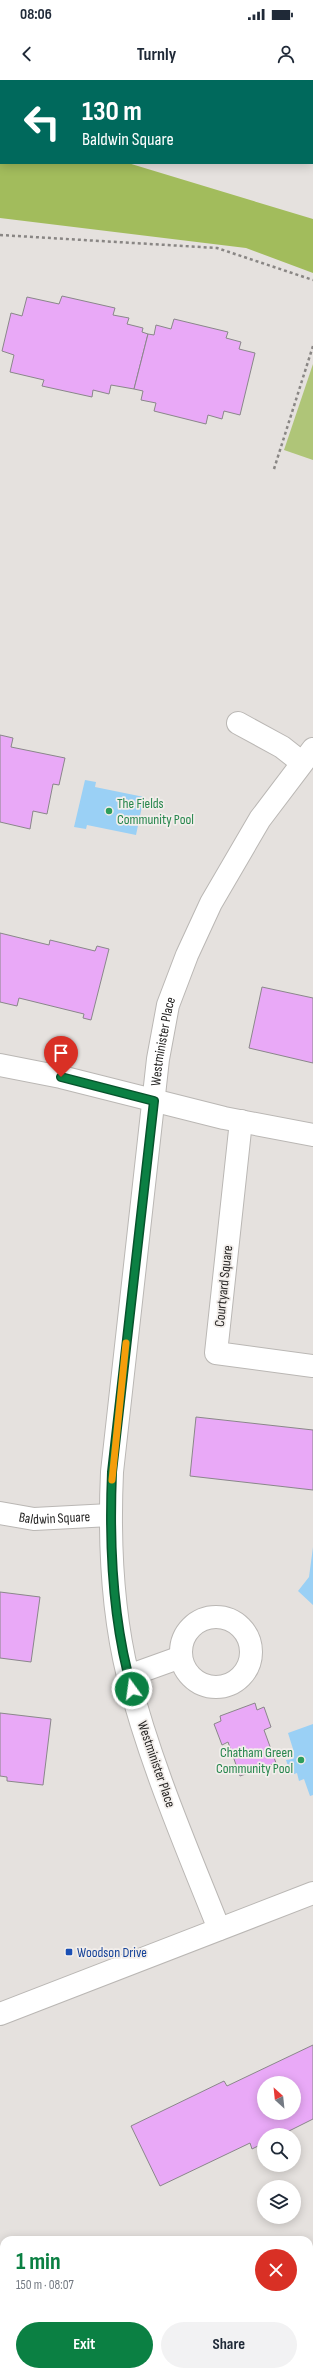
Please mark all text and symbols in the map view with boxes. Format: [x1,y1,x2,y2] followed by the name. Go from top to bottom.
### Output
[20,5,52,24] text: 08:06
[16,43,38,65] icon: back
[275,43,297,65] icon: person
[137,44,176,65] text: Turnly
[82,95,142,128] text: 130 m
[16,96,68,148] icon: left
[82,129,174,150] text: Baldwin Square
[117,795,194,828] place label: The Fields Community Pool
[104,806,114,816] marker: The Fields Community Pool
[147,994,179,1087] street label: Westminister Place
[44,1036,78,1077] pin
[50,1042,72,1064] icon: arrive
[211,1245,236,1328] street label: Courtyard Square
[17,1508,91,1528] street label: Baldwin Square
[111,1668,153,1710] position arrow
[134,1719,179,1810] street label: Westminister Place
[216,1744,293,1777] place label: Chatham Green Community Pool
[296,1755,306,1765] marker: Chatham Green Community Pool
[77,1944,147,1961] place label: Woodson Drive
[64,1947,74,1957] marker: Woodson Drive
[257,2076,301,2120] north arrow
[257,2076,301,2224] map controls
[257,2128,301,2172] button: search
[257,2180,301,2224] button: layers
[16,2247,61,2276] text: 1 min
[255,2249,297,2291] button: close
[16,2277,74,2293] text: 150 m · 08:07
[16,2322,153,2368] button: Exit
[161,2322,297,2368] button: Share

